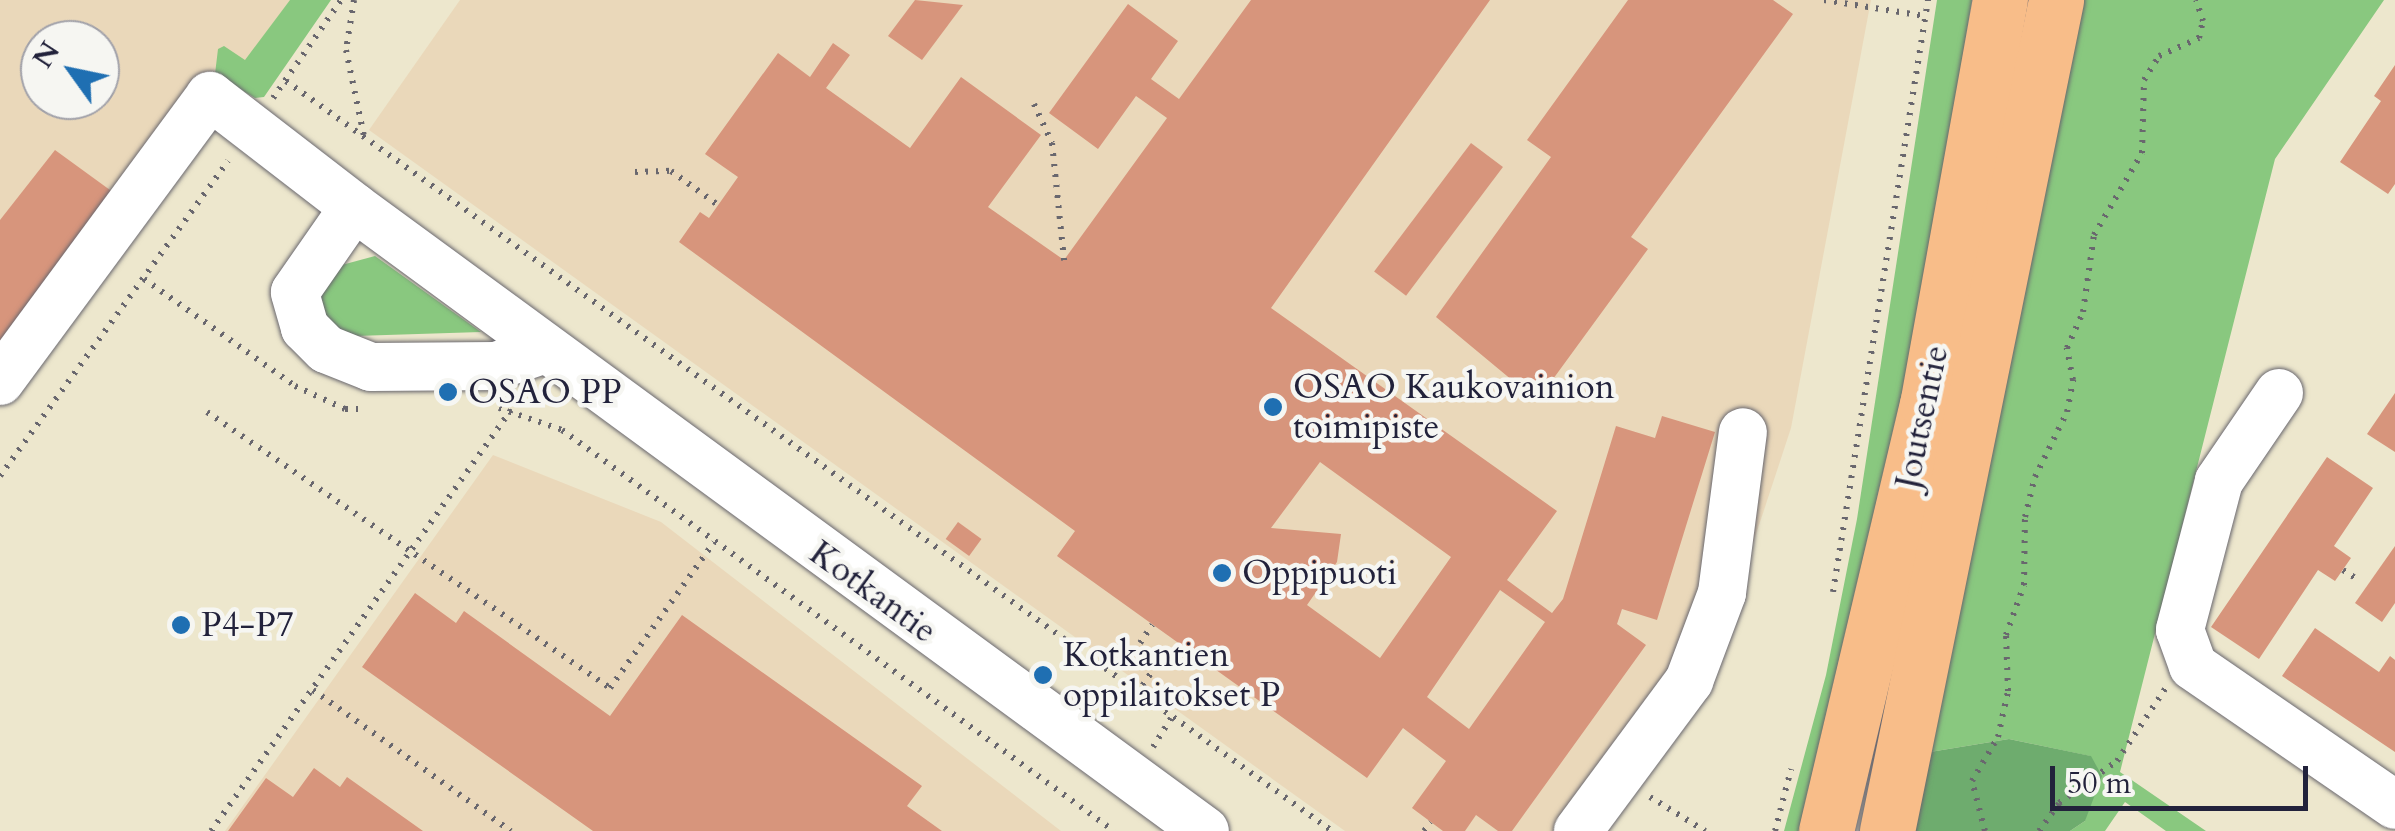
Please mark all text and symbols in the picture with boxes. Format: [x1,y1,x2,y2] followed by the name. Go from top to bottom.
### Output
[20,20,120,120] north arrow
[24,34,69,75] text: N
[1886,342,1958,492] street label: Joutsentie
[1293,366,1615,448] place label: OSAO Kaukovainion toimipiste
[468,371,622,413] place label: OSAO PP
[437,381,459,403] marker: OSAO PP
[1262,396,1284,418] marker: OSAO Kaukovainion toimipiste
[801,532,945,652] street label: Kotkantie
[1242,552,1397,594] place label: Oppipuoti
[1211,562,1233,584] marker: Oppipuoti
[201,604,294,646] place label: P4-P7
[170,614,192,636] marker: P4-P7
[1063,634,1280,716] place label: Kotkantien oppilaitokset P
[1032,664,1054,686] marker: Kotkantien oppilaitokset P
[2055,746,2312,808] scale bar
[2067,763,2131,804] text: 50 m

